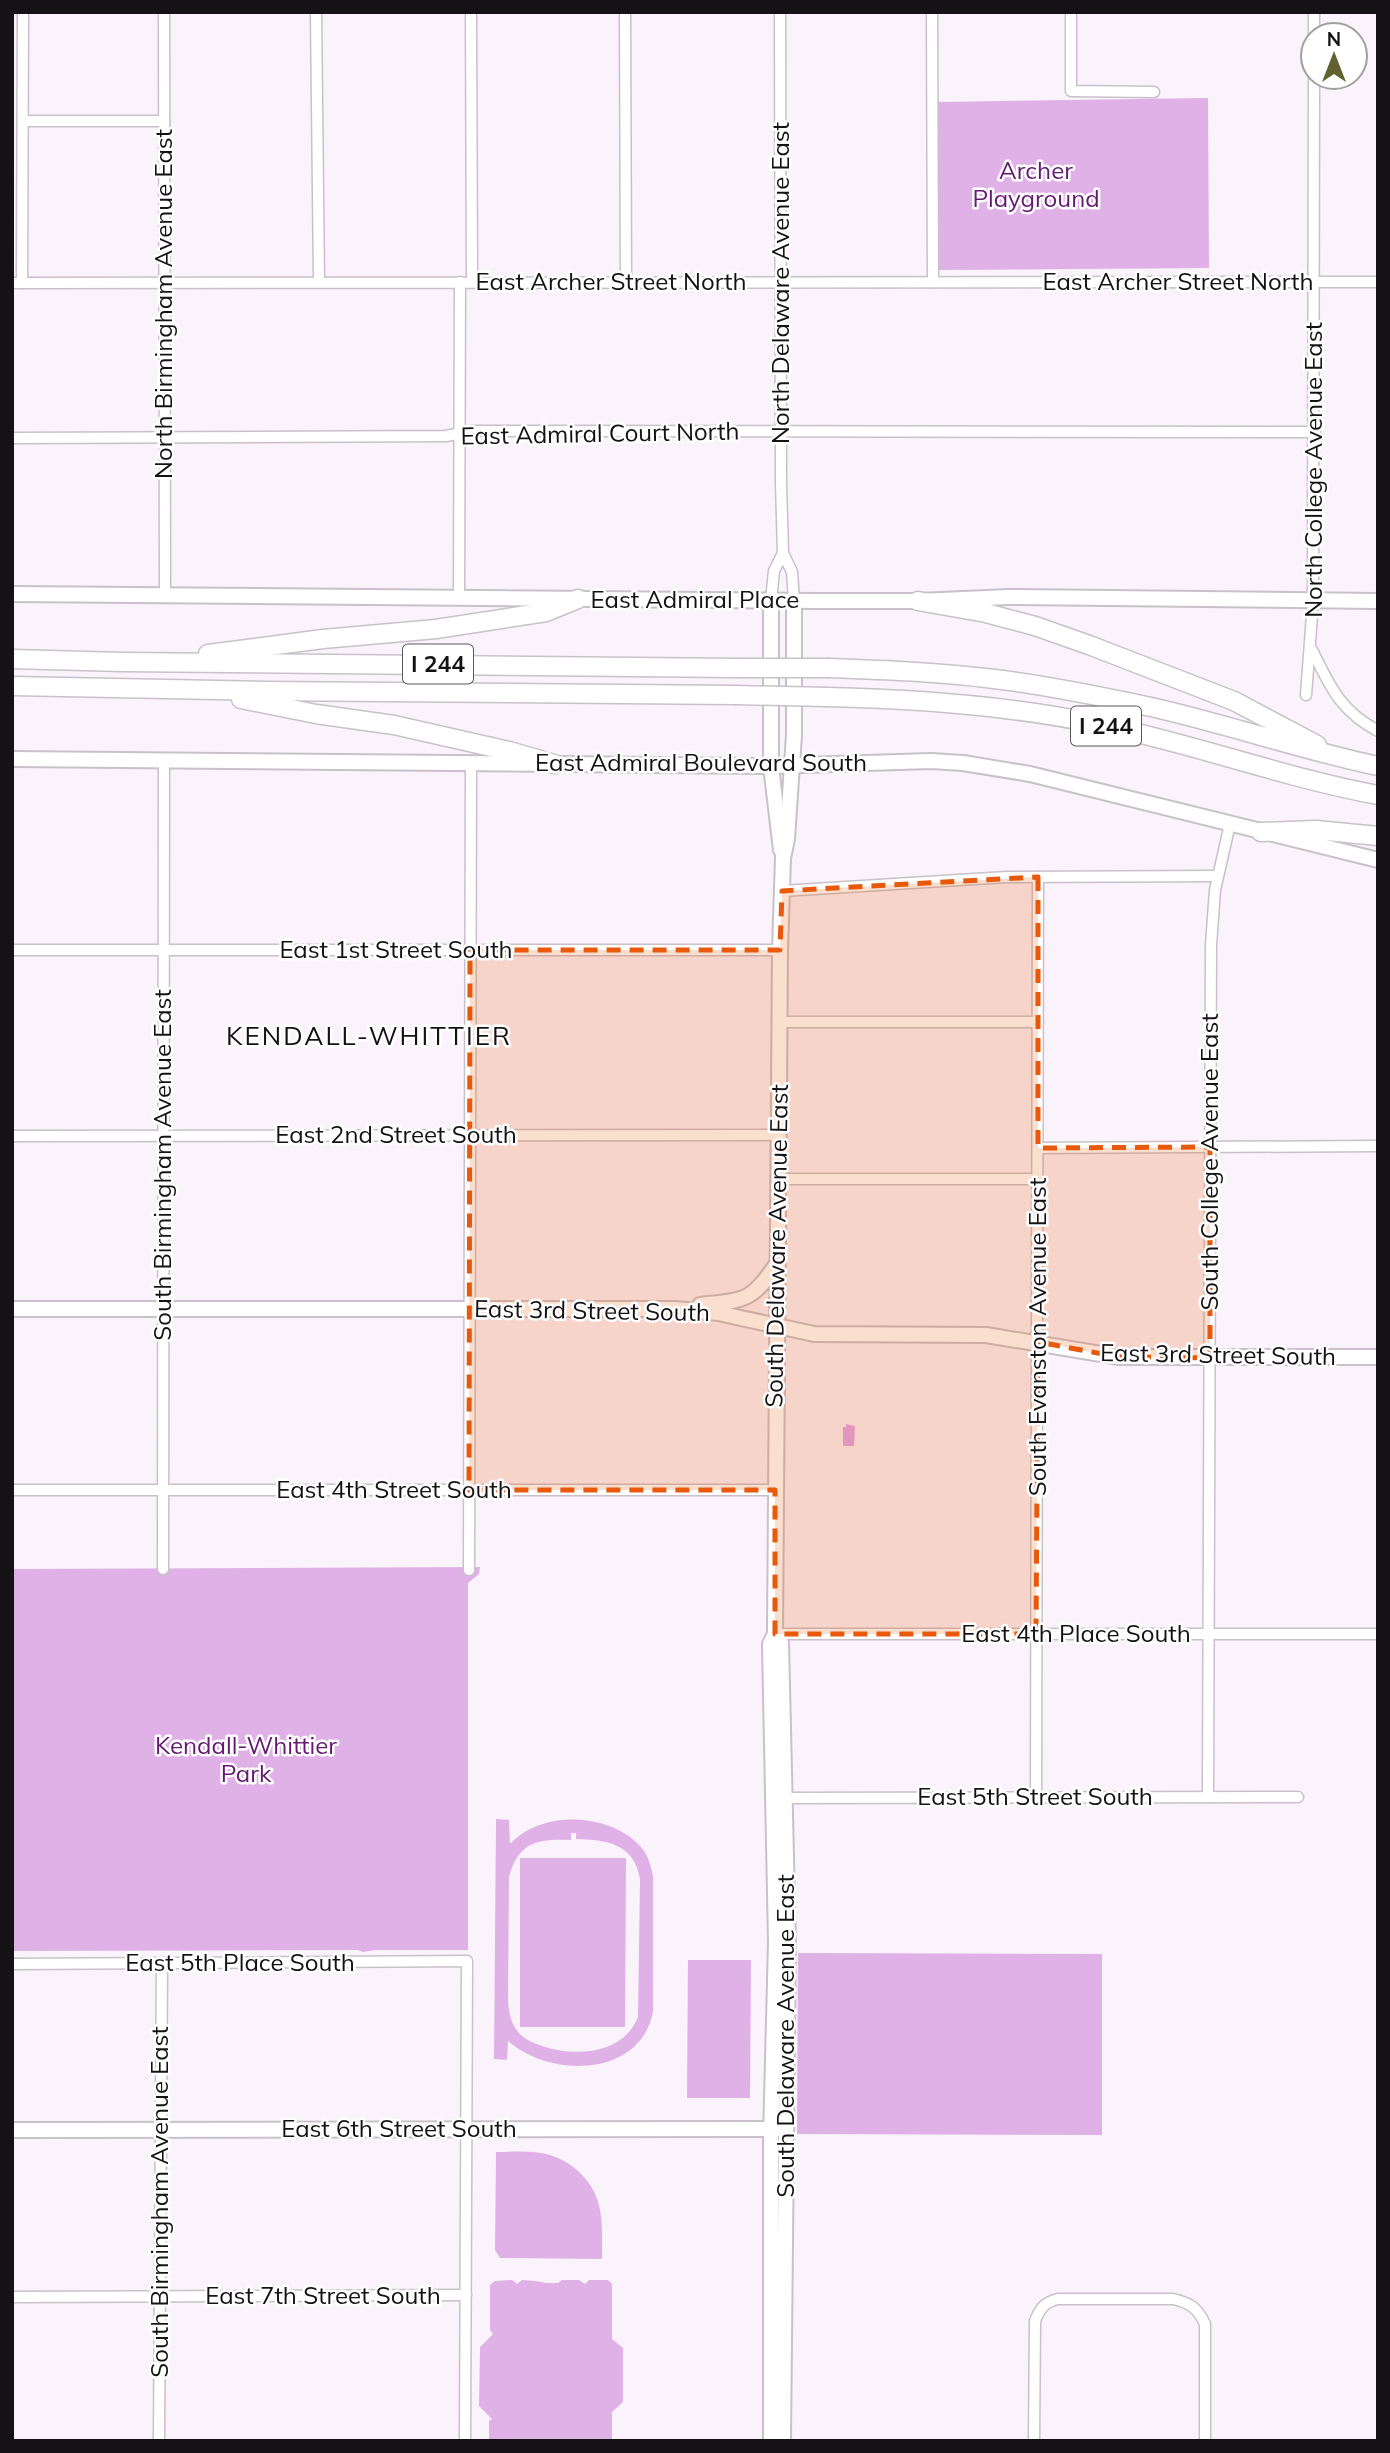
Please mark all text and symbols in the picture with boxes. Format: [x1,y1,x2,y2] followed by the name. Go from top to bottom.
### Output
[1299,21,1369,91] north arrow
[1327,27,1341,51] text: N
[765,122,795,444] street label: North Delaware Avenue East
[148,129,178,479] street label: North Birmingham Avenue East
[972,155,1100,213] park label: Archer Playground
[475,266,747,296] street label: East Archer Street North
[1042,266,1314,296] street label: East Archer Street North
[1298,322,1328,618] street label: North College Avenue East
[460,416,740,450] street label: East Admiral Court North
[591,584,799,614] street label: East Admiral Place
[403,644,473,684] road number: I 244
[1071,706,1141,746] road number: I 244
[535,747,867,777] street label: East Admiral Boulevard South
[279,934,513,964] street label: East 1st Street South
[147,989,177,1341] street label: South Birmingham Avenue East
[1194,1013,1224,1311] street label: South College Avenue East
[226,1019,512,1052] district label: KENDALL-WHITTIER
[758,1084,794,1408] street label: South Delaware Avenue East
[275,1119,517,1149] street label: East 2nd Street South
[1022,1178,1052,1496] street label: South Evanston Avenue East
[474,1293,710,1327] street label: East 3rd Street South
[1100,1337,1336,1371] street label: East 3rd Street South
[276,1474,512,1504] street label: East 4th Street South
[961,1618,1191,1648] street label: East 4th Place South
[155,1730,337,1788] park label: Kendall-Whittier Park
[917,1781,1153,1811] street label: East 5th Street South
[770,1874,800,2198] street label: South Delaware Avenue East
[125,1947,355,1977] street label: East 5th Place South
[144,2026,174,2378] street label: South Birmingham Avenue East
[281,2113,517,2143] street label: East 6th Street South
[205,2280,441,2310] street label: East 7th Street South

